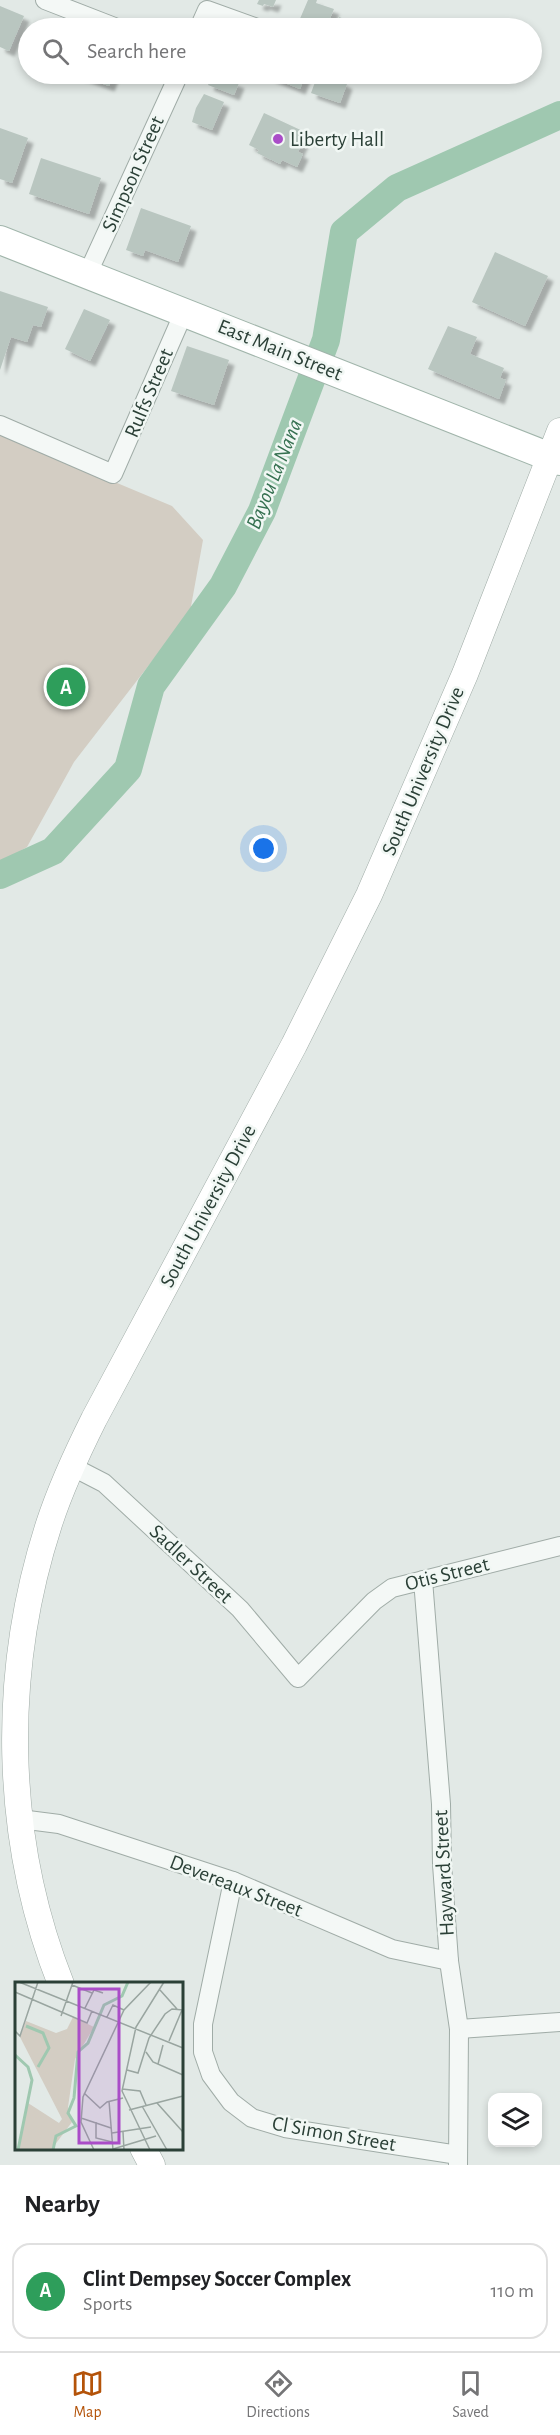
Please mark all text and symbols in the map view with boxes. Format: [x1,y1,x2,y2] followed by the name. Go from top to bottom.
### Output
[18,18,542,84] search box
[39,35,72,68] icon: search
[87,40,186,62] text: Search here
[98,113,168,235] street label: Simpson Street
[290,129,384,150] place label: Liberty Hall
[271,132,285,146] marker: Liberty Hall
[215,315,346,385] street label: East Main Street
[121,345,177,440] street label: Rulfs Street
[242,416,306,532] water label: Bayou La Nana
[46,664,86,710] pin: A
[378,684,468,858] street label: South University Drive
[249,834,278,863] your location
[156,1121,260,1291] street label: South University Drive
[146,1521,237,1608] street label: Sadler Street
[403,1553,491,1595] street label: Otis Street
[430,1809,458,1937] street label: Hayward Street
[167,1851,306,1921] street label: Devereaux Street
[15,1982,183,2150] inset map
[488,2093,542,2147] map controls
[488,2093,542,2147] button: layers
[271,2113,398,2155] street label: Cl Simon Street
[24,2191,100,2217] text: Nearby
[83,2268,351,2290] text: Clint Dempsey Soccer Complex
[40,2281,52,2301] text: A
[490,2281,534,2301] text: 110 m
[83,2294,132,2314] text: Sports
[71,2367,104,2422] tab: Map
[246,2367,310,2422] tab: Directions
[452,2367,489,2422] tab: Saved

